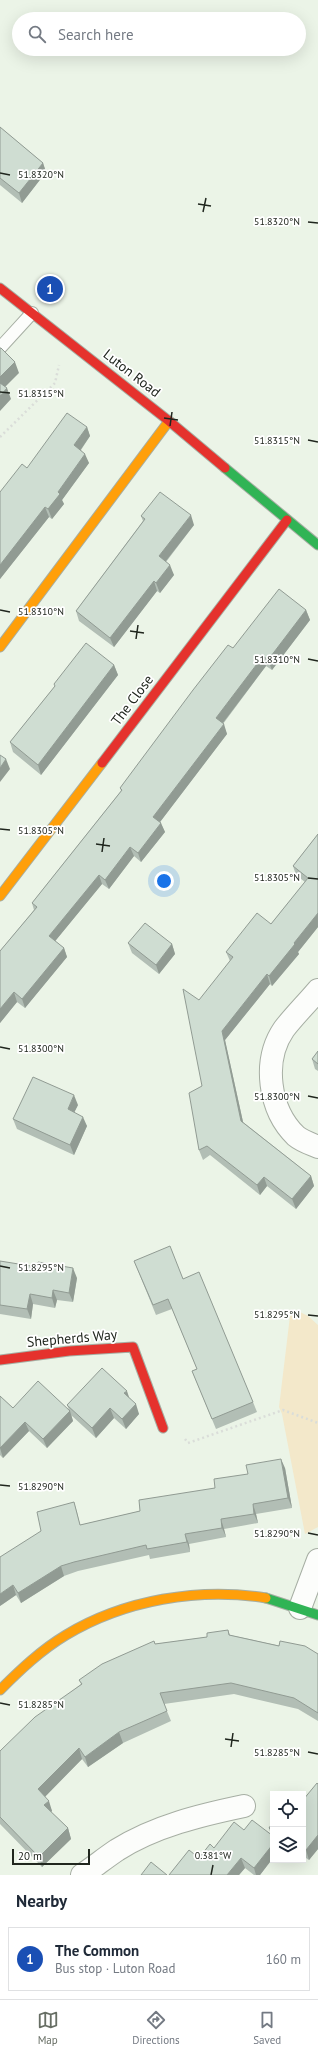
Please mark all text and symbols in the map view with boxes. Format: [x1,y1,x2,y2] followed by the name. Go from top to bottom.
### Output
[12,12,306,56] search box
[26,23,48,45] icon: search
[58,25,134,44] text: Search here
[18,168,64,181] text: 51.8320°N
[254,215,300,228] text: 51.8320°N
[37,274,63,304] pin: 1
[100,345,164,401] street label: Luton Road
[18,387,64,400] text: 51.8315°N
[254,434,300,447] text: 51.8315°N
[18,605,64,618] text: 51.8310°N
[254,653,300,666] text: 51.8310°N
[107,671,157,729] street label: The Close
[18,824,64,837] text: 51.8305°N
[154,871,174,891] your location
[254,871,300,884] text: 51.8305°N
[18,1042,64,1055] text: 51.8300°N
[254,1090,300,1103] text: 51.8300°N
[18,1261,64,1274] text: 51.8295°N
[254,1308,300,1321] text: 51.8295°N
[26,1325,118,1351] street label: Shepherds Way
[18,1480,64,1493] text: 51.8290°N
[254,1527,300,1540] text: 51.8290°N
[18,1698,64,1711] text: 51.8285°N
[254,1746,300,1759] text: 51.8285°N
[270,1791,306,1863] map controls
[270,1791,306,1827] button: locate
[270,1827,306,1863] button: layers
[12,1847,90,1866] scale bar
[18,1849,42,1863] text: 20 m
[195,1849,232,1862] text: 0.381°W
[16,1890,67,1912] text: Nearby
[55,1941,139,1960] text: The Common
[26,1951,34,1968] text: 1
[266,1951,301,1968] text: 160 m
[55,1960,176,1977] text: Bus stop · Luton Road
[37,2009,59,2047] tab: Map
[132,2009,180,2047] tab: Directions
[253,2009,281,2047] tab: Saved

